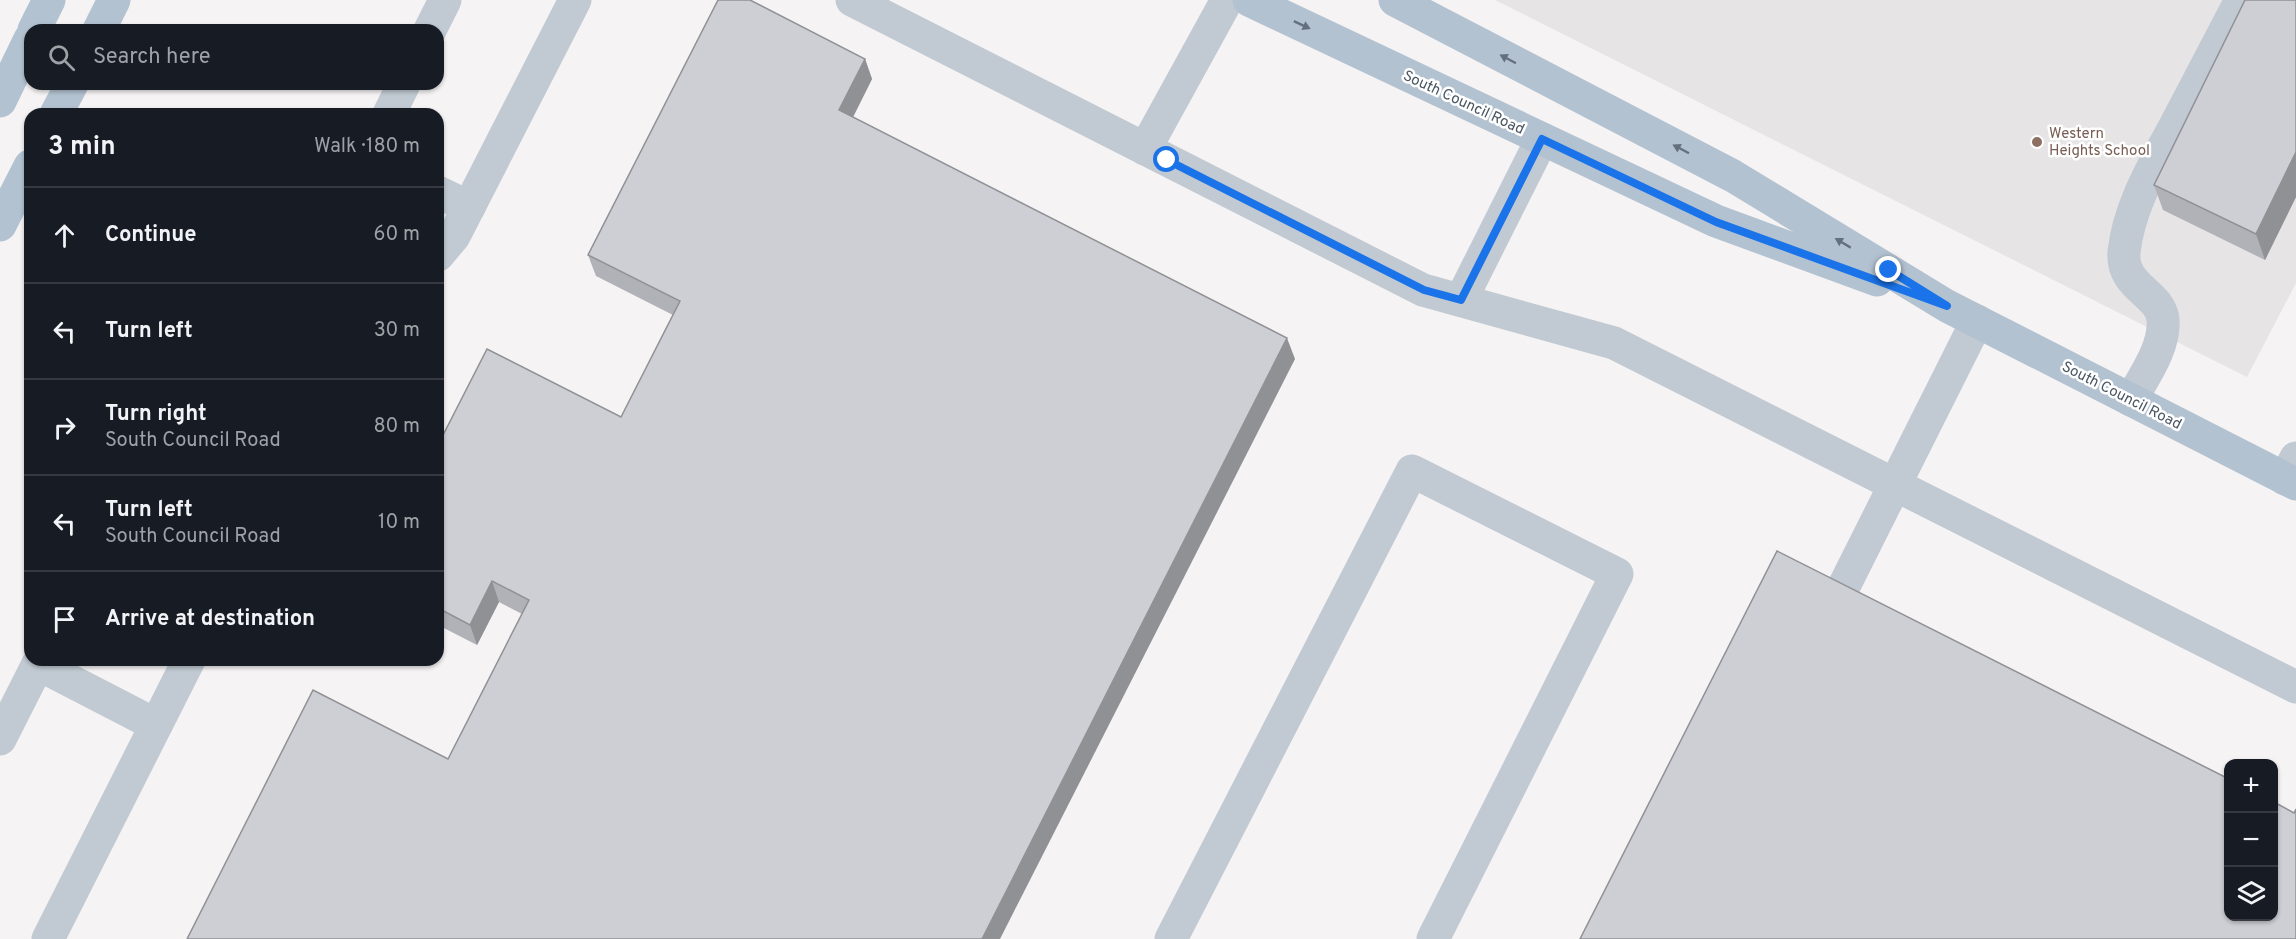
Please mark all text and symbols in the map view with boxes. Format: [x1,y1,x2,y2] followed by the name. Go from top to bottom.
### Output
[1293,21,1310,30] one-way arrow
[24,24,444,90] search box
[45,41,78,74] icon: search
[93,44,211,71] text: Search here
[1500,54,1517,64] one-way arrow
[1400,67,1527,140] street label: South Council Road
[2049,125,2150,161] place label: Western Heights School
[48,131,116,164] text: 3 min
[314,134,420,160] text: Walk · 180 m
[2030,135,2044,149] marker: Western Heights School
[1672,144,1689,154] one-way arrow
[1153,146,1179,172] route start
[48,219,81,252] icon: ahead
[105,222,196,249] text: Continue
[374,222,420,248] text: 60 m
[1834,238,1851,248] one-way arrow
[1875,256,1901,282] route end
[48,315,81,348] icon: left
[105,318,193,345] text: Turn left
[374,318,420,344] text: 30 m
[2058,358,2184,435] street label: South Council Road
[105,401,207,428] text: Turn right
[48,411,81,444] icon: right
[374,414,420,440] text: 80 m
[105,428,281,454] text: South Council Road
[105,497,193,524] text: Turn left
[48,507,81,540] icon: left
[378,510,420,536] text: 10 m
[105,524,281,550] text: South Council Road
[48,603,81,636] icon: arrive
[105,606,315,633] text: Arrive at destination
[2224,759,2278,921] map controls
[2224,759,2278,813] button: +
[2224,813,2278,867] button: −
[2224,867,2278,921] button: layers

